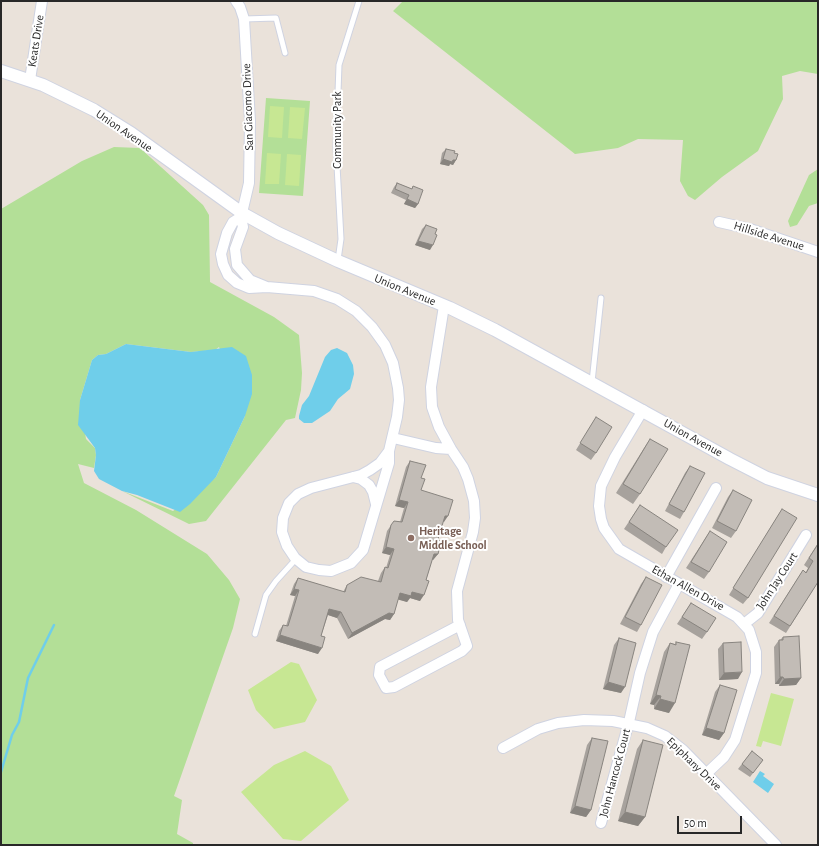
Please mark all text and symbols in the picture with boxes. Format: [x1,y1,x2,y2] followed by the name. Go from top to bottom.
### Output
[25,14,47,68] street label: Keats Drive
[239,63,257,151] street label: San Giacomo Drive
[330,91,344,169] street label: Community Park
[93,107,155,155] street label: Union Avenue
[732,218,806,254] street label: Hillside Avenue
[372,271,438,309] street label: Union Avenue
[661,416,725,460] street label: Union Avenue
[419,524,487,552] place label: Heritage Middle School
[406,533,416,543] marker: Heritage Middle School
[753,550,801,612] street label: John Jay Court
[649,562,727,614] street label: Ethan Allen Drive
[596,727,634,819] street label: John Hancock Court
[664,734,724,794] street label: Epiphany Drive
[679,808,744,834] scale bar
[684,817,707,829] text: 50 m

